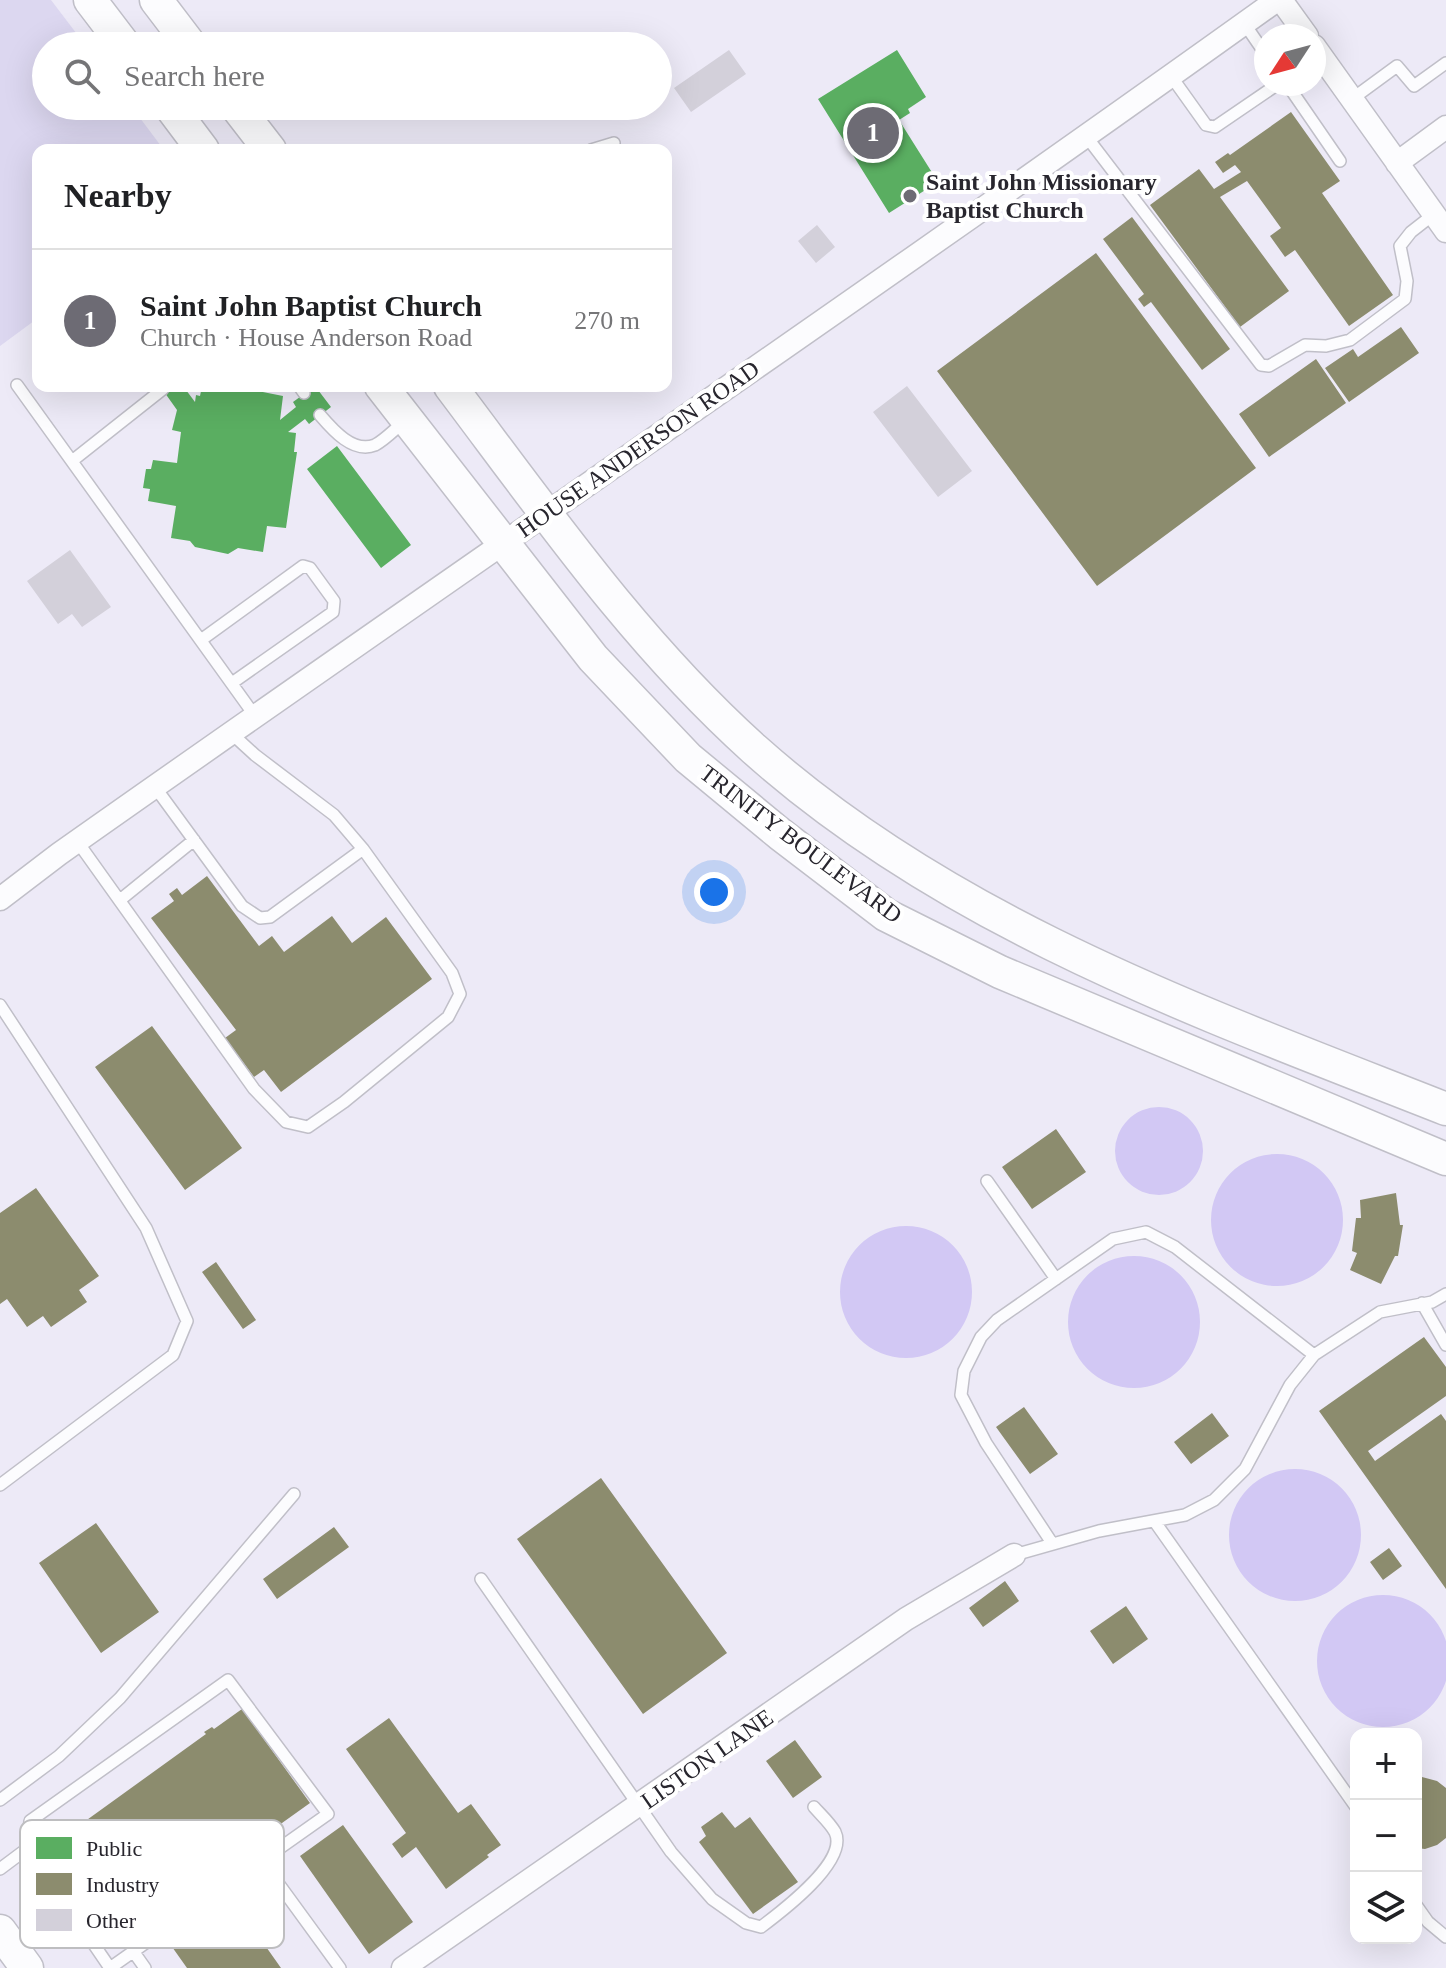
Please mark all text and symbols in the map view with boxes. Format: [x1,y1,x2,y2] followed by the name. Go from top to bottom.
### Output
[1254,24,1326,96] north arrow
[32,32,672,120] search box
[60,54,104,98] icon: search
[124,59,265,92] text: Search here
[847,103,899,163] pin: 1
[926,169,1157,223] place label: Saint John Missionary Baptist Church
[64,177,172,214] text: Nearby
[901,187,919,205] marker: Saint John Missionary Baptist Church
[140,289,482,322] text: Saint John Baptist Church
[84,306,97,335] text: 1
[574,306,640,335] text: 270 m
[140,323,472,352] text: Church · House Anderson Road
[512,355,764,543] street label: HOUSE ANDERSON ROAD
[695,760,907,928] street label: TRINITY BOULEVARD
[694,872,734,912] your location
[636,1704,778,1814] street label: LISTON LANE
[1350,1728,1422,1944] map controls
[1350,1728,1422,1800] button: +
[1350,1800,1422,1872] button: −
[20,1820,284,1948] legend
[86,1836,142,1861] text: Public
[86,1872,159,1897] text: Industry
[1350,1872,1422,1944] button: layers
[86,1908,137,1933] text: Other

